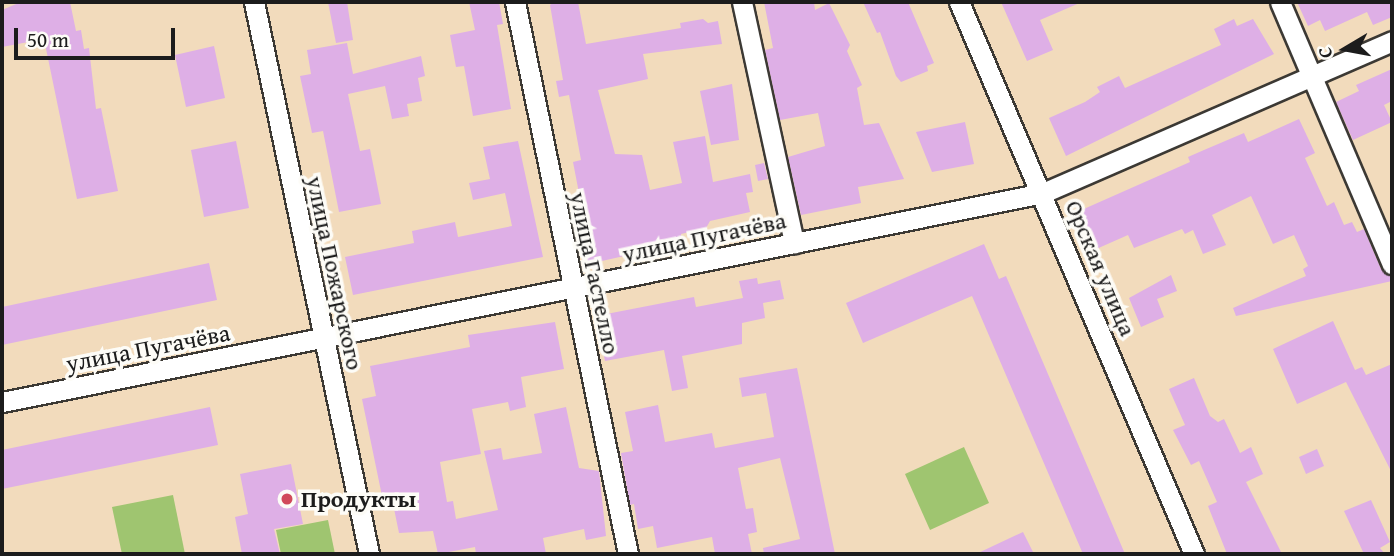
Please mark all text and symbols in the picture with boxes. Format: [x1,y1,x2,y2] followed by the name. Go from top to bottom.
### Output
[18,14,178,58] scale bar
[1310,14,1380,84] north arrow
[27,24,69,55] text: 50 m
[1310,45,1339,60] text: С
[300,173,370,373] street label: улица Пожарского
[564,189,626,357] street label: улица Гастелло
[1060,196,1142,340] street label: Орская улица
[620,206,788,268] street label: улица Пугачёва
[63,318,233,378] street label: улица Пугачёва
[301,485,416,513] place label: Продукты
[279,491,295,507] marker: Продукты

